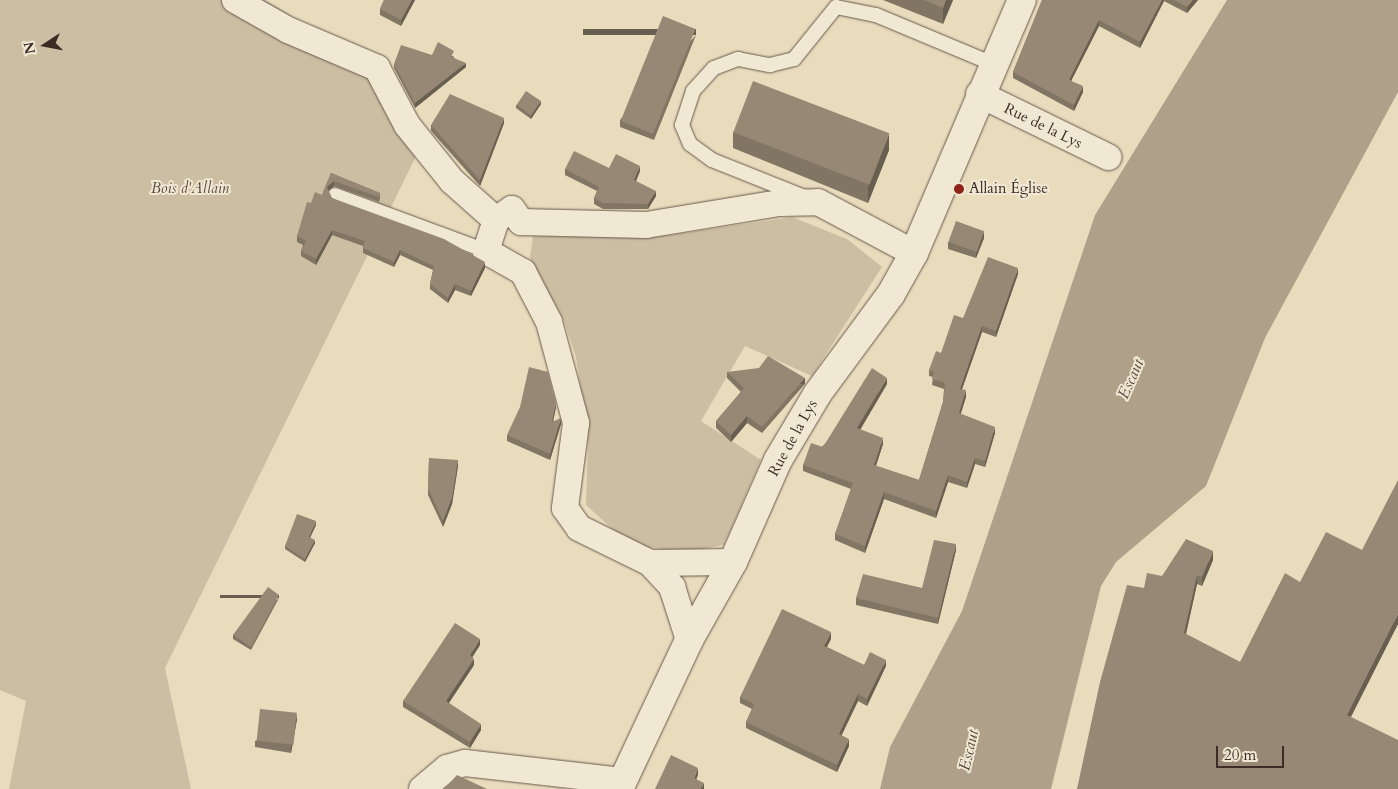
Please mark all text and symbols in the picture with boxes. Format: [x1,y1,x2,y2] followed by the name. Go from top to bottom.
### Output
[20,20,70,70] north arrow
[19,40,40,56] text: N
[1001,99,1085,153] street label: Rue de la Lys
[151,180,229,198] park label: Bois d'Allain
[969,180,1048,198] place label: Allain Église
[953,183,965,195] marker: Allain Église
[1114,356,1148,402] water label: Escaut
[765,397,821,479] street label: Rue de la Lys
[955,728,983,772] water label: Escaut
[1218,736,1286,768] scale bar
[1224,745,1256,765] text: 20 m

